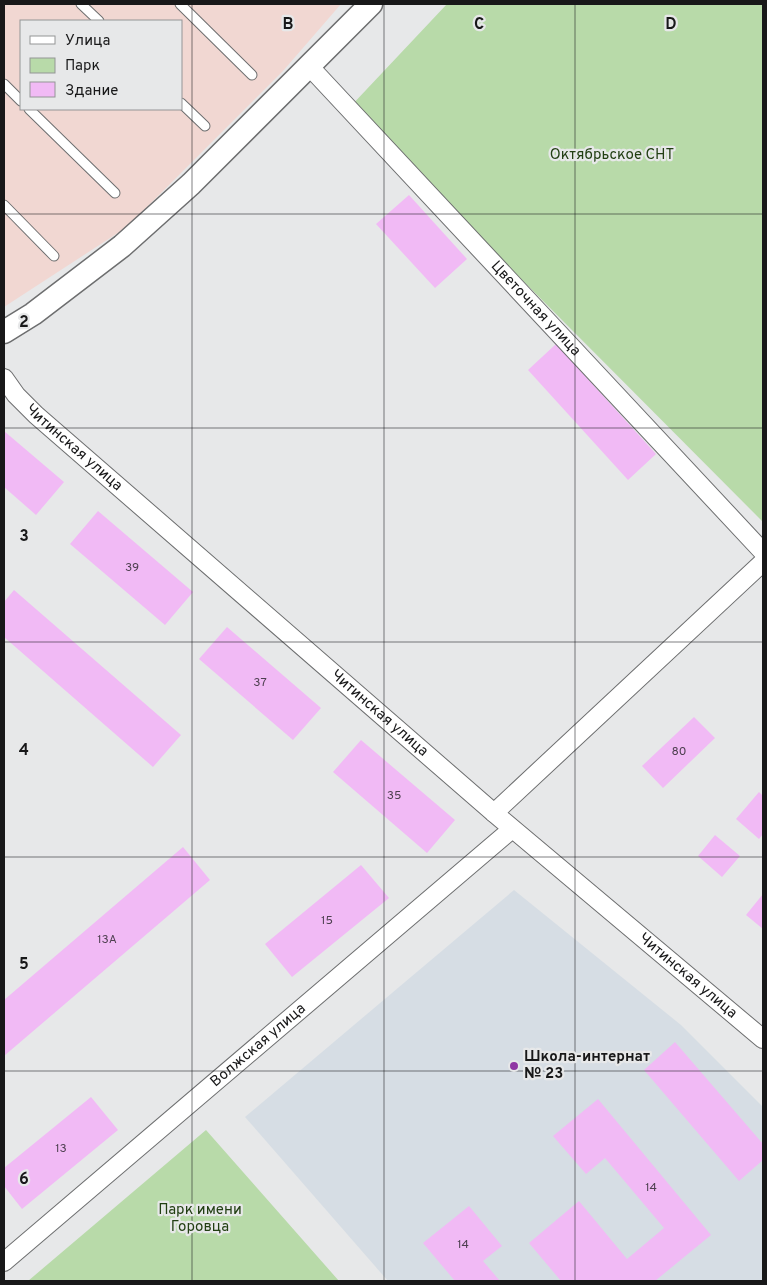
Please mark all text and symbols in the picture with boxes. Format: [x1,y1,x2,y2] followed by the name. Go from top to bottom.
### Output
[282,15,294,35] text: B
[474,15,484,35] text: C
[665,15,677,35] text: D
[20,20,182,110] legend
[65,32,110,51] text: Улица
[65,57,100,76] text: Парк
[65,82,118,101] text: Здание
[550,146,674,165] park label: Октябрьское СНТ
[486,257,585,360] street label: Цветочная улица
[19,313,29,333] text: 2
[21,400,126,495] street label: Читинская улица
[19,527,29,547] text: 3
[125,560,139,576] house number: 39
[327,666,432,761] street label: Читинская улица
[253,675,267,691] house number: 37
[19,741,29,761] text: 4
[672,744,686,760] house number: 80
[387,788,401,804] house number: 35
[321,913,333,929] house number: 15
[635,929,741,1023] street label: Читинская улица
[97,932,117,948] house number: 13А
[19,955,29,975] text: 5
[207,999,310,1091] street label: Волжская улица
[524,1048,650,1084] place label: Школа-интернат № 23
[508,1060,520,1072] marker: Школа-интернат № 23
[55,1141,67,1157] house number: 13
[19,1170,29,1190] text: 6
[645,1180,657,1196] house number: 14
[158,1201,242,1237] park label: Парк имени Горовца
[457,1237,469,1253] house number: 14

